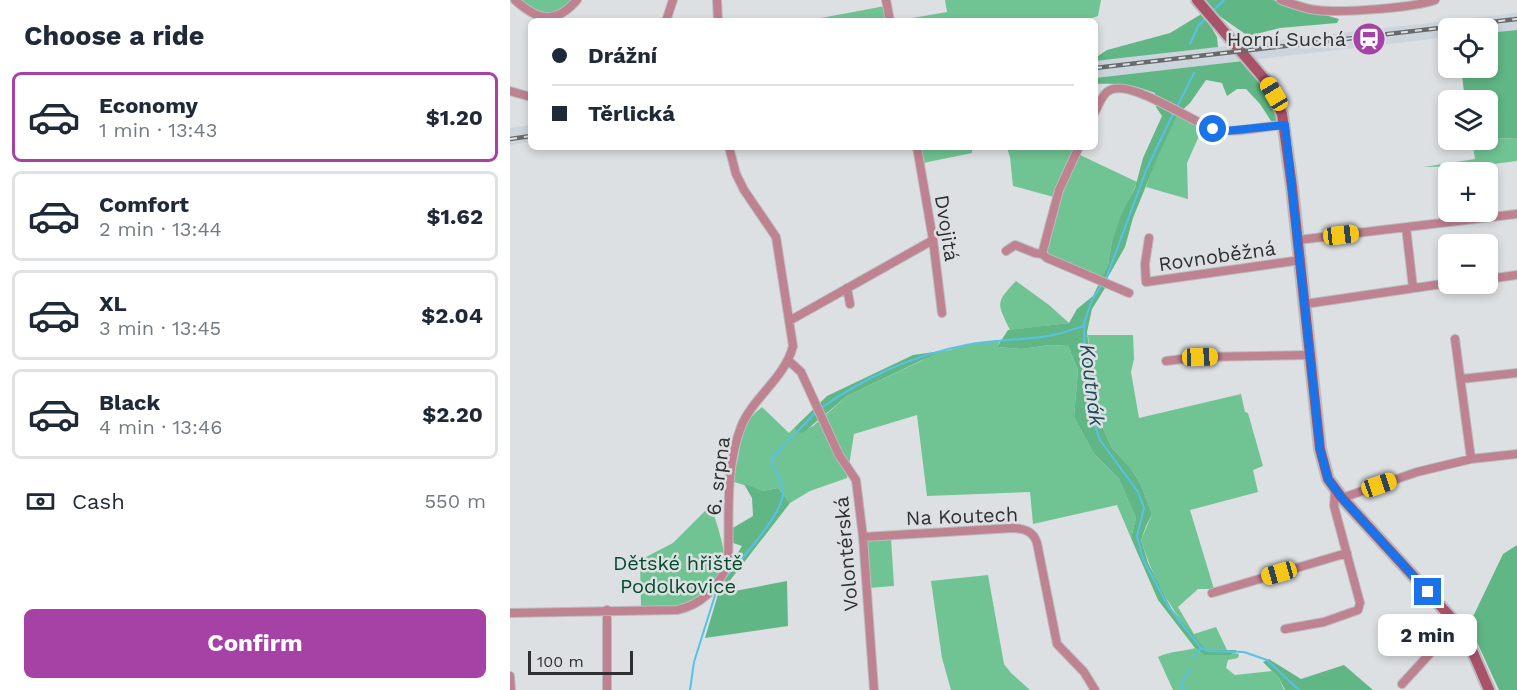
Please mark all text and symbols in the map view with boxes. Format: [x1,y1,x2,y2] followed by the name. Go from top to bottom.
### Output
[1438,18,1498,294] map controls
[1438,18,1498,78] button: locate
[24,20,204,52] text: Choose a ride
[1351,21,1387,57] station icon: Horní Suchá
[1227,27,1346,51] place label: Horní Suchá
[588,43,657,68] text: Drážní
[1257,74,1291,114] car
[27,90,81,144] icon: car
[1438,90,1498,150] button: layers
[99,93,198,118] text: Economy
[588,101,675,126] text: Těrlická
[426,105,483,130] text: $1.20
[1199,115,1226,142] route start
[99,118,217,142] text: 1 min · 13:43
[1438,162,1498,222] button: +
[27,189,81,243] icon: car
[99,192,189,217] text: Comfort
[930,193,964,263] street label: Dvojitá
[427,204,483,229] text: $1.62
[99,217,222,241] text: 2 min · 13:44
[1322,224,1360,246] car
[1438,234,1498,294] button: −
[1157,236,1277,276] street label: Rovnoběžná
[27,288,81,342] icon: car
[99,291,127,316] text: XL
[421,303,483,328] text: $2.04
[99,316,221,340] text: 3 min · 13:45
[1075,342,1110,428] water label: Koutnák
[1182,347,1218,367] car
[27,387,81,441] icon: car
[99,390,160,415] text: Black
[422,402,483,427] text: $2.20
[99,415,222,439] text: 4 min · 13:46
[701,435,735,517] street label: 6. srpna
[1359,471,1399,499] car
[24,485,57,518] icon: cash
[72,489,125,514] text: Cash
[424,489,486,513] text: 550 m
[829,496,863,612] street label: Volontérská
[905,502,1019,530] street label: Na Koutech
[613,551,743,598] park label: Dětské hřiště Podolkovice
[1259,559,1299,587] car
[1414,578,1441,605] route end
[24,609,486,678] button: Confirm
[1378,613,1478,655] callout: 2 min
[1400,623,1455,647] text: 2 min
[528,648,633,676] scale bar
[537,652,584,671] text: 100 m

